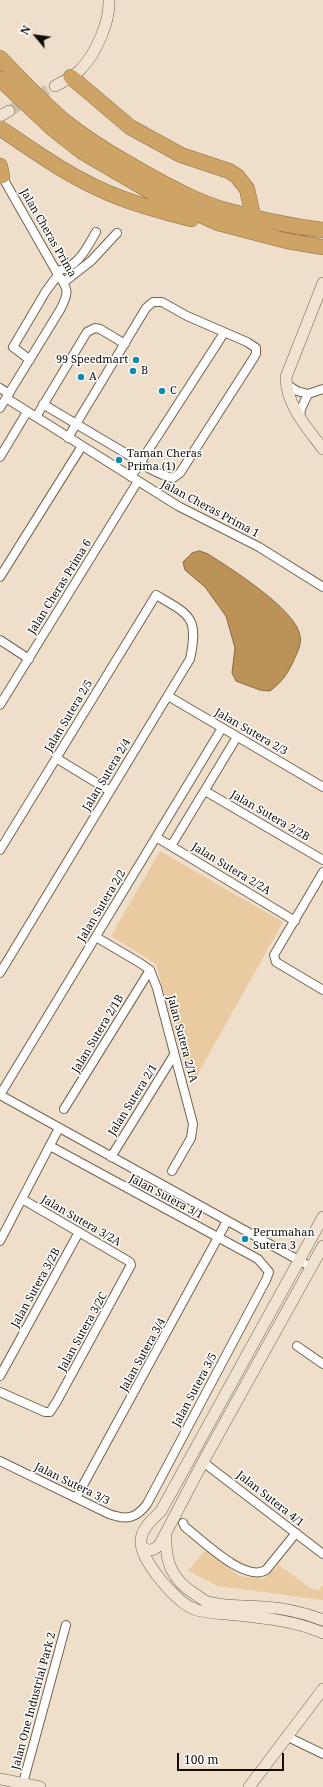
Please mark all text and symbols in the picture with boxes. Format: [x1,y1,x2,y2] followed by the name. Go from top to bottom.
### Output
[16,16,56,56] north arrow
[16,23,34,37] text: N
[17,186,79,280] street label: Jalan Cheras Prima
[56,353,128,367] place label: 99 Speedmart
[131,355,141,365] marker: 99 Speedmart
[141,364,148,378] place label: B
[128,366,138,376] marker: B
[89,370,97,384] place label: A
[76,372,86,382] marker: A
[170,384,177,398] place label: C
[157,386,167,396] marker: C
[127,447,202,473] place label: Taman Cheras Prima (1)
[114,455,124,465] marker: Taman Cheras Prima (1)
[159,478,261,540] street label: Jalan Cheras Prima 1
[25,537,95,637] street label: Jalan Cheras Prima 6
[42,678,96,754] street label: Jalan Sutera 2/5
[212,706,290,758] street label: Jalan Sutera 2/3
[80,737,134,813] street label: Jalan Sutera 2/4
[228,788,312,844] street label: Jalan Sutera 2/2B
[189,840,273,898] street label: Jalan Sutera 2/2A
[75,868,129,944] street label: Jalan Sutera 2/2
[69,992,127,1076] street label: Jalan Sutera 2/1B
[164,994,200,1084] street label: Jalan Sutera 2/1A
[106,1062,160,1138] street label: Jalan Sutera 2/1
[127,1172,205,1222] street label: Jalan Sutera 3/1
[39,1193,123,1249] street label: Jalan Sutera 3/2A
[253,1226,315,1252] place label: Perumahan Sutera 3
[240,1234,250,1244] marker: Perumahan Sutera 3
[9,1246,63,1330] street label: Jalan Sutera 3/2B
[56,1290,110,1374] street label: Jalan Sutera 3/2C
[117,1316,169,1394] street label: Jalan Sutera 3/4
[170,1351,220,1429] street label: Jalan Sutera 3/5
[32,1460,112,1508] street label: Jalan Sutera 3/3
[234,1469,306,1529] street label: Jalan Sutera 4/1
[9,1631,59,1771] street label: Jalan One Industrial Park 2
[179,1745,286,1771] scale bar
[184,1751,219,1768] text: 100 m

